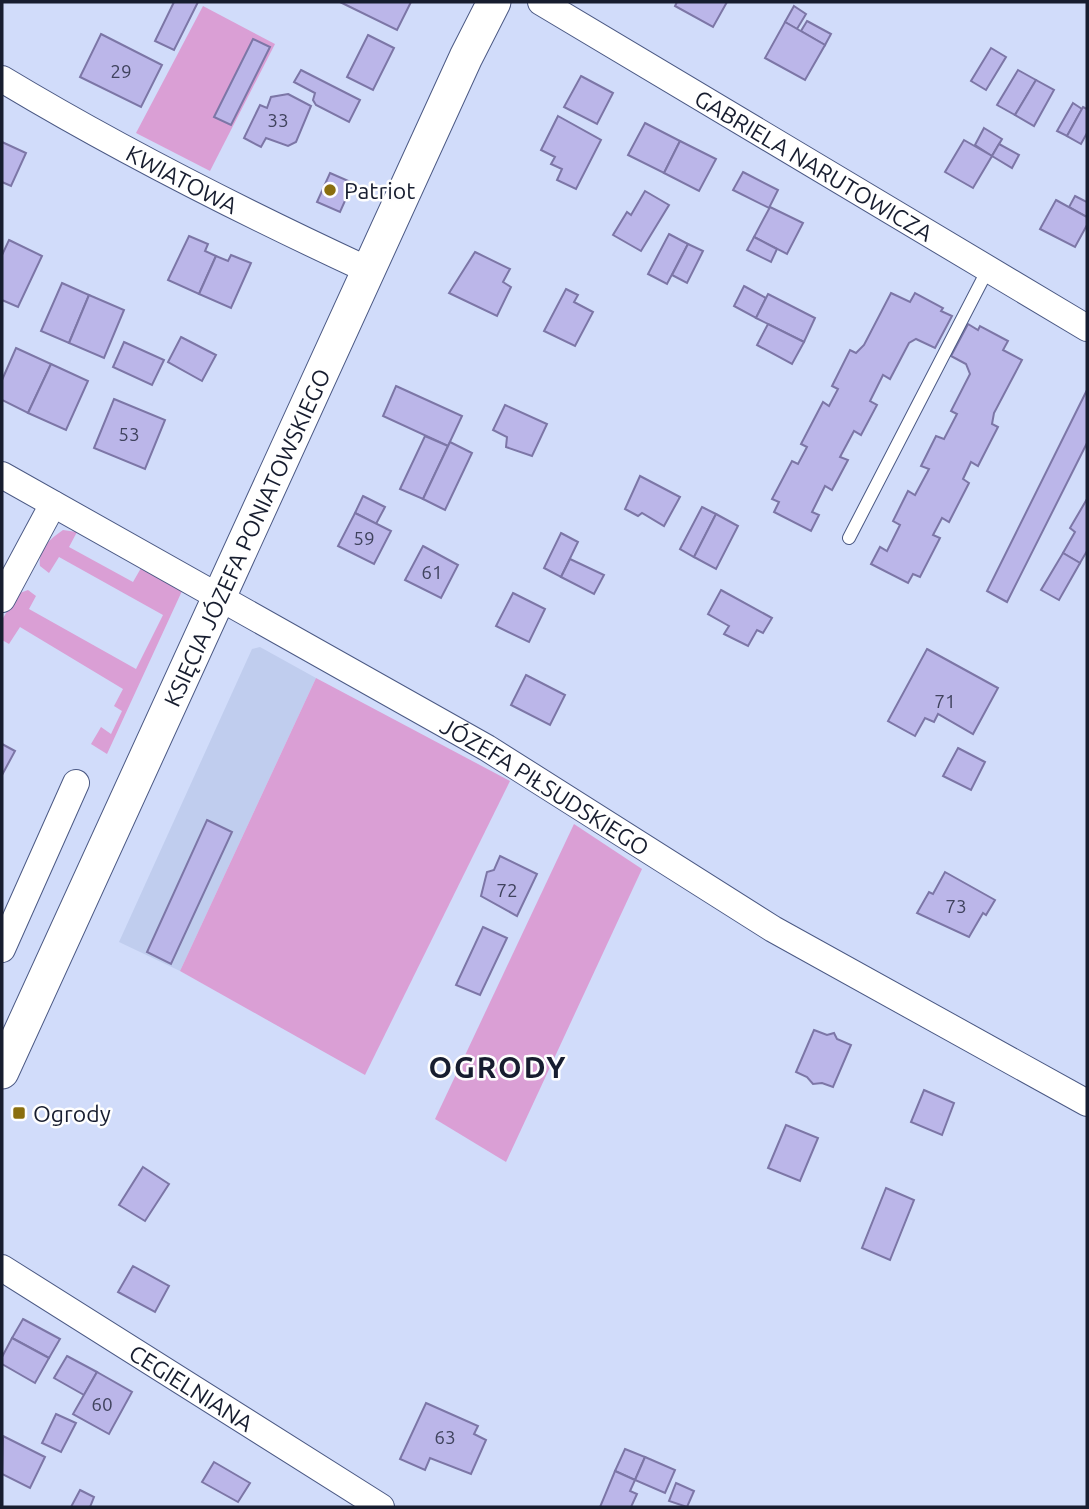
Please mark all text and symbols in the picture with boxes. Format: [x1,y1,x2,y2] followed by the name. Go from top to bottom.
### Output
[110,60,132,82] house number: 29
[691,85,937,246] street label: GABRIELA NARUTOWICZA
[267,109,289,131] house number: 33
[122,140,242,218] street label: KWIATOWA
[344,178,415,203] place label: Patriot
[322,182,338,198] marker: Patriot
[159,365,334,710] street label: KSIĘCIA JÓZEFA PONIATOWSKIEGO
[118,423,140,445] house number: 53
[353,527,375,549] house number: 59
[421,561,443,583] house number: 61
[934,690,956,712] house number: 71
[437,712,654,860] street label: JÓZEFA PIŁSUDSKIEGO
[496,879,518,901] house number: 72
[945,895,967,917] house number: 73
[428,1050,568,1084] district label: OGRODY
[33,1101,111,1126] place label: Ogrody
[11,1105,27,1121] marker: Ogrody
[125,1339,258,1436] street label: CEGIELNIANA
[91,1393,113,1415] house number: 60
[434,1426,456,1448] house number: 63

